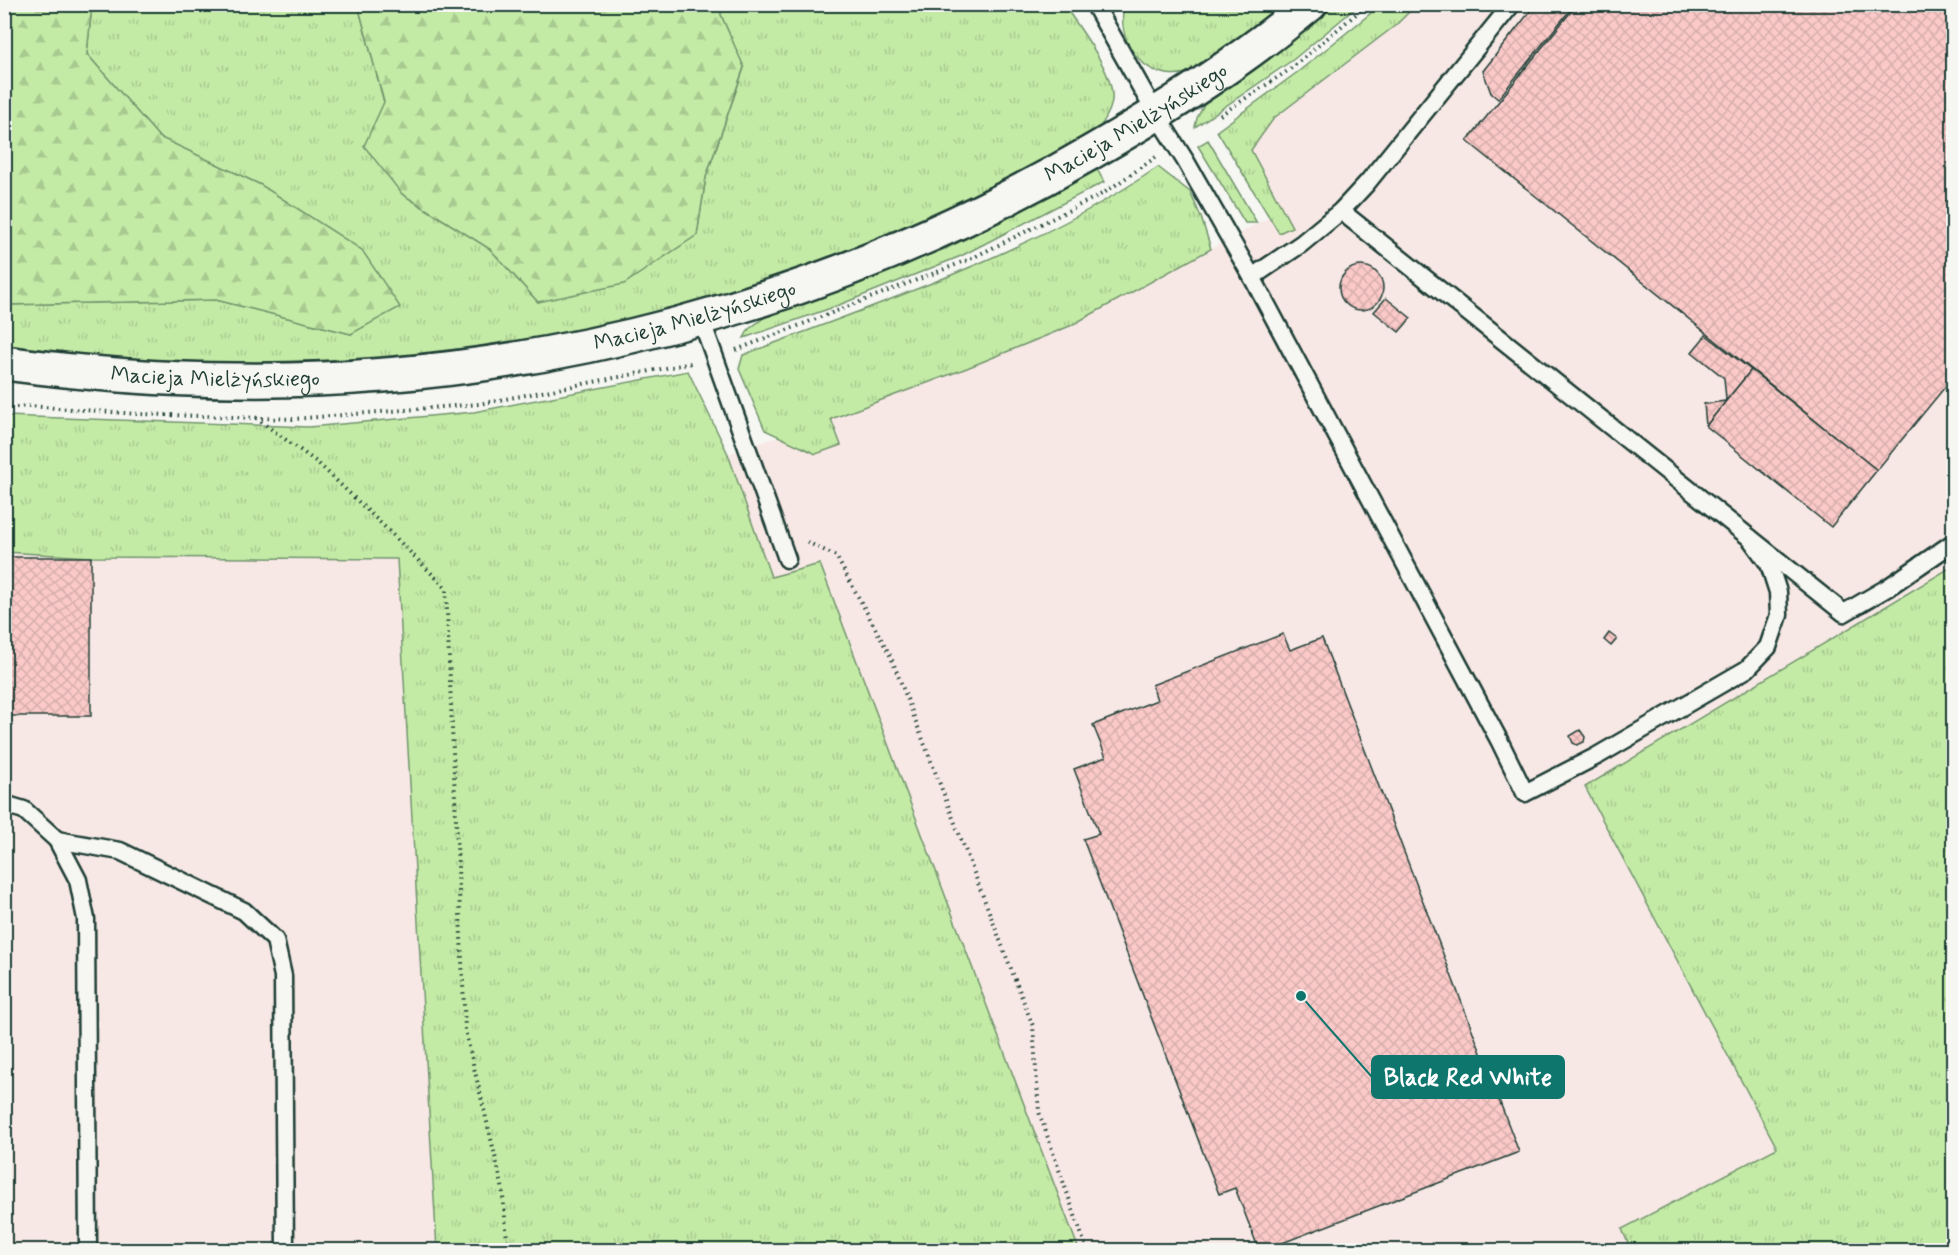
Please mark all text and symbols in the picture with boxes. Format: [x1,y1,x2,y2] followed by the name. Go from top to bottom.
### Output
[1040,57,1233,190] street label: Macieja Mielżyńskiego
[591,275,800,358] street label: Macieja Mielżyńskiego
[110,361,320,397] street label: Macieja Mielżyńskiego
[1372,1056,1564,1098] callout: Black Red White
[1384,1063,1552,1094] text: Black Red White

